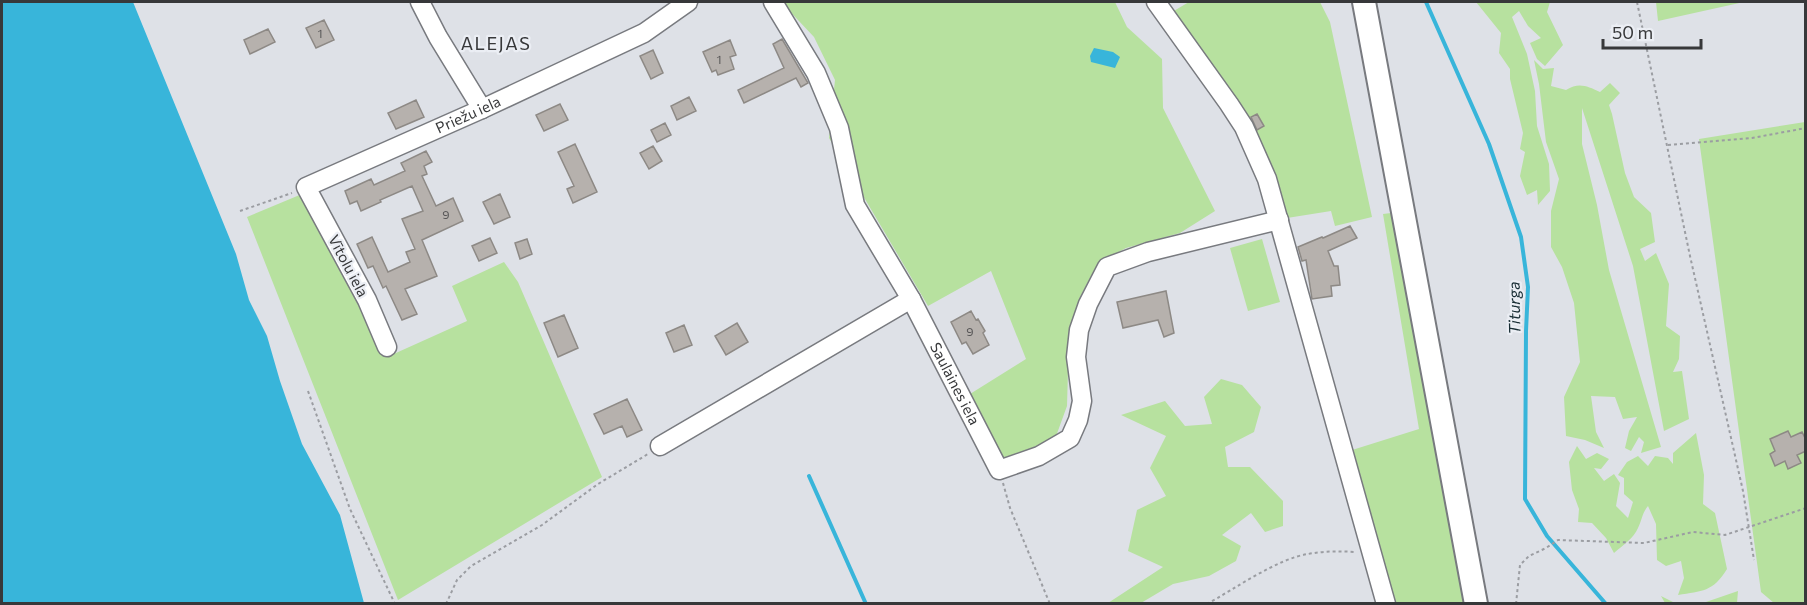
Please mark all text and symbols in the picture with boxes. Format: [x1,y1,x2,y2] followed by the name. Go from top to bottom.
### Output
[1603,12,1700,50] scale bar
[1612,21,1653,43] text: 50 m
[317,26,323,40] house number: 1
[461,32,531,54] district label: ALEJAS
[716,52,722,66] house number: 1
[433,92,503,136] street label: Priežu iela
[442,207,450,221] house number: 9
[325,231,373,300] street label: Vītolu iela
[1504,281,1523,335] water label: Titurga
[966,324,974,338] house number: 9
[927,339,984,428] street label: Saulaines iela

